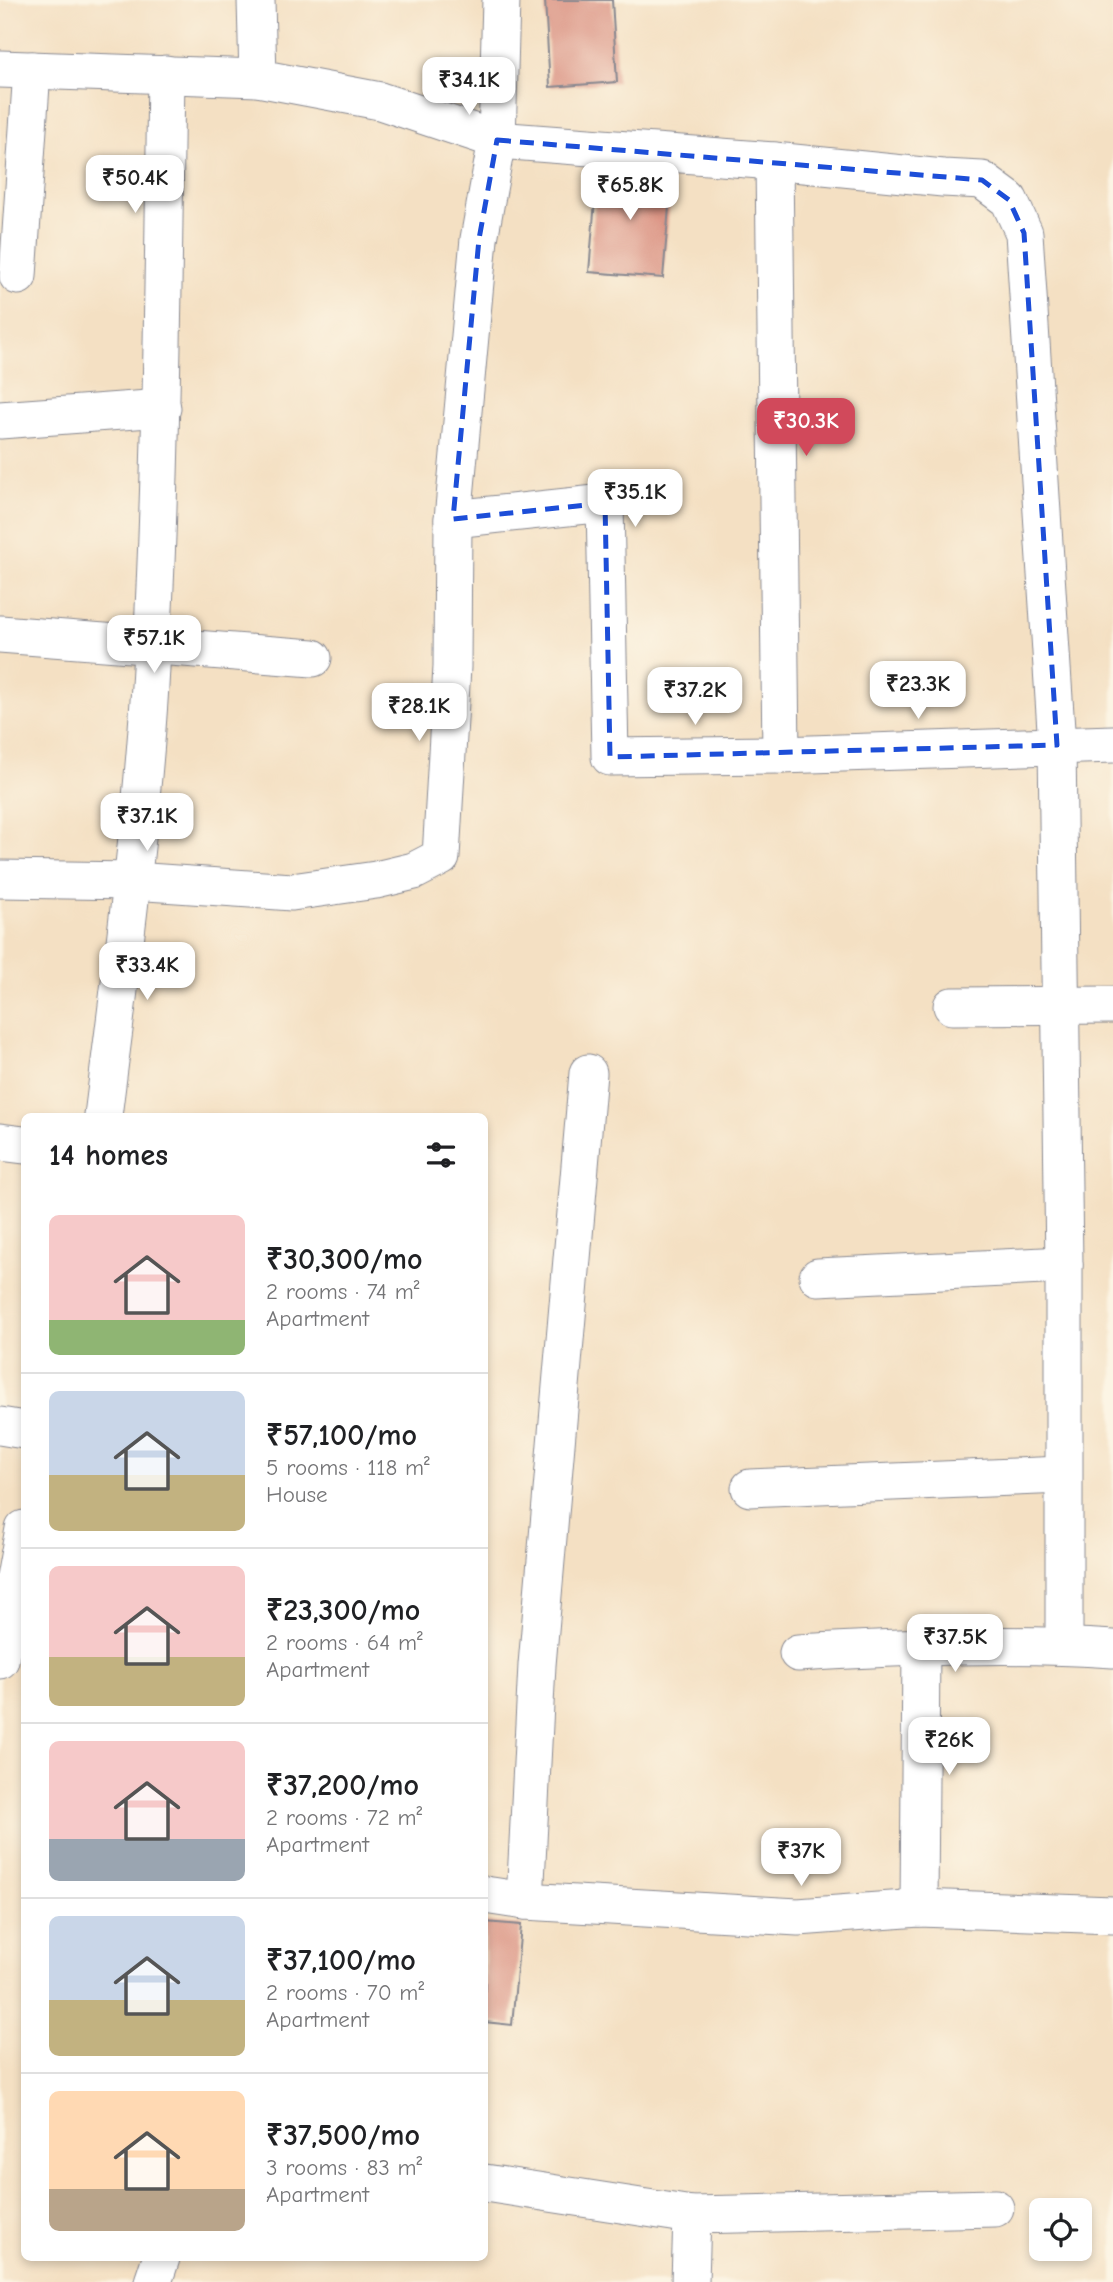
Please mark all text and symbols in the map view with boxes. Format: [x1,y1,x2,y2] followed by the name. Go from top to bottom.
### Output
[412,58,526,117] pin: ₹34.1K
[438,66,500,93] text: ₹34.1K
[78,156,192,215] pin: ₹50.4K
[573,162,687,222] pin: ₹65.8K
[102,164,168,191] text: ₹50.4K
[597,171,663,198] text: ₹65.8K
[749,398,863,458] pin: ₹30.3K
[773,407,839,434] text: ₹30.3K
[578,470,692,529] pin: ₹35.1K
[604,478,666,505] text: ₹35.1K
[97,616,211,675] pin: ₹57.1K
[123,624,185,651] text: ₹57.1K
[861,662,975,721] pin: ₹23.3K
[638,668,752,727] pin: ₹37.2K
[886,670,950,697] text: ₹23.3K
[663,676,727,703] text: ₹37.2K
[362,684,476,743] pin: ₹28.1K
[388,692,450,719] text: ₹28.1K
[90,794,204,853] pin: ₹37.1K
[117,802,178,829] text: ₹37.1K
[90,942,204,1002] pin: ₹33.4K
[115,951,179,978] text: ₹33.4K
[422,1136,460,1174] icon: filters
[49,1138,168,1173] text: 14 homes
[266,1242,422,1277] text: ₹30,300/mo
[105,1243,189,1327] icon: home
[266,1278,419,1305] text: 2 rooms · 74 m²
[266,1305,369,1332] text: Apartment
[266,1418,417,1453] text: ₹57,100/mo
[105,1419,189,1503] icon: home
[266,1454,430,1481] text: 5 rooms · 118 m²
[266,1481,328,1508] text: House
[266,1593,420,1628] text: ₹23,300/mo
[105,1594,189,1678] icon: home
[898,1614,1012,1674] pin: ₹37.5K
[923,1623,987,1650] text: ₹37.5K
[266,1629,423,1656] text: 2 rooms · 64 m²
[266,1656,369,1683] text: Apartment
[908,1718,990,1777] pin: ₹26K
[924,1726,974,1753] text: ₹26K
[266,1768,419,1803] text: ₹37,200/mo
[105,1769,189,1853] icon: home
[266,1804,422,1831] text: 2 rooms · 72 m²
[760,1828,842,1888] pin: ₹37K
[266,1831,369,1858] text: Apartment
[777,1837,825,1864] text: ₹37K
[266,1943,416,1978] text: ₹37,100/mo
[105,1944,189,2028] icon: home
[266,1979,424,2006] text: 2 rooms · 70 m²
[266,2006,369,2033] text: Apartment
[266,2118,420,2153] text: ₹37,500/mo
[105,2119,189,2203] icon: home
[266,2154,422,2181] text: 3 rooms · 83 m²
[266,2181,369,2208] text: Apartment
[1029,2198,1092,2261] map controls
[1029,2198,1092,2261] button: locate

